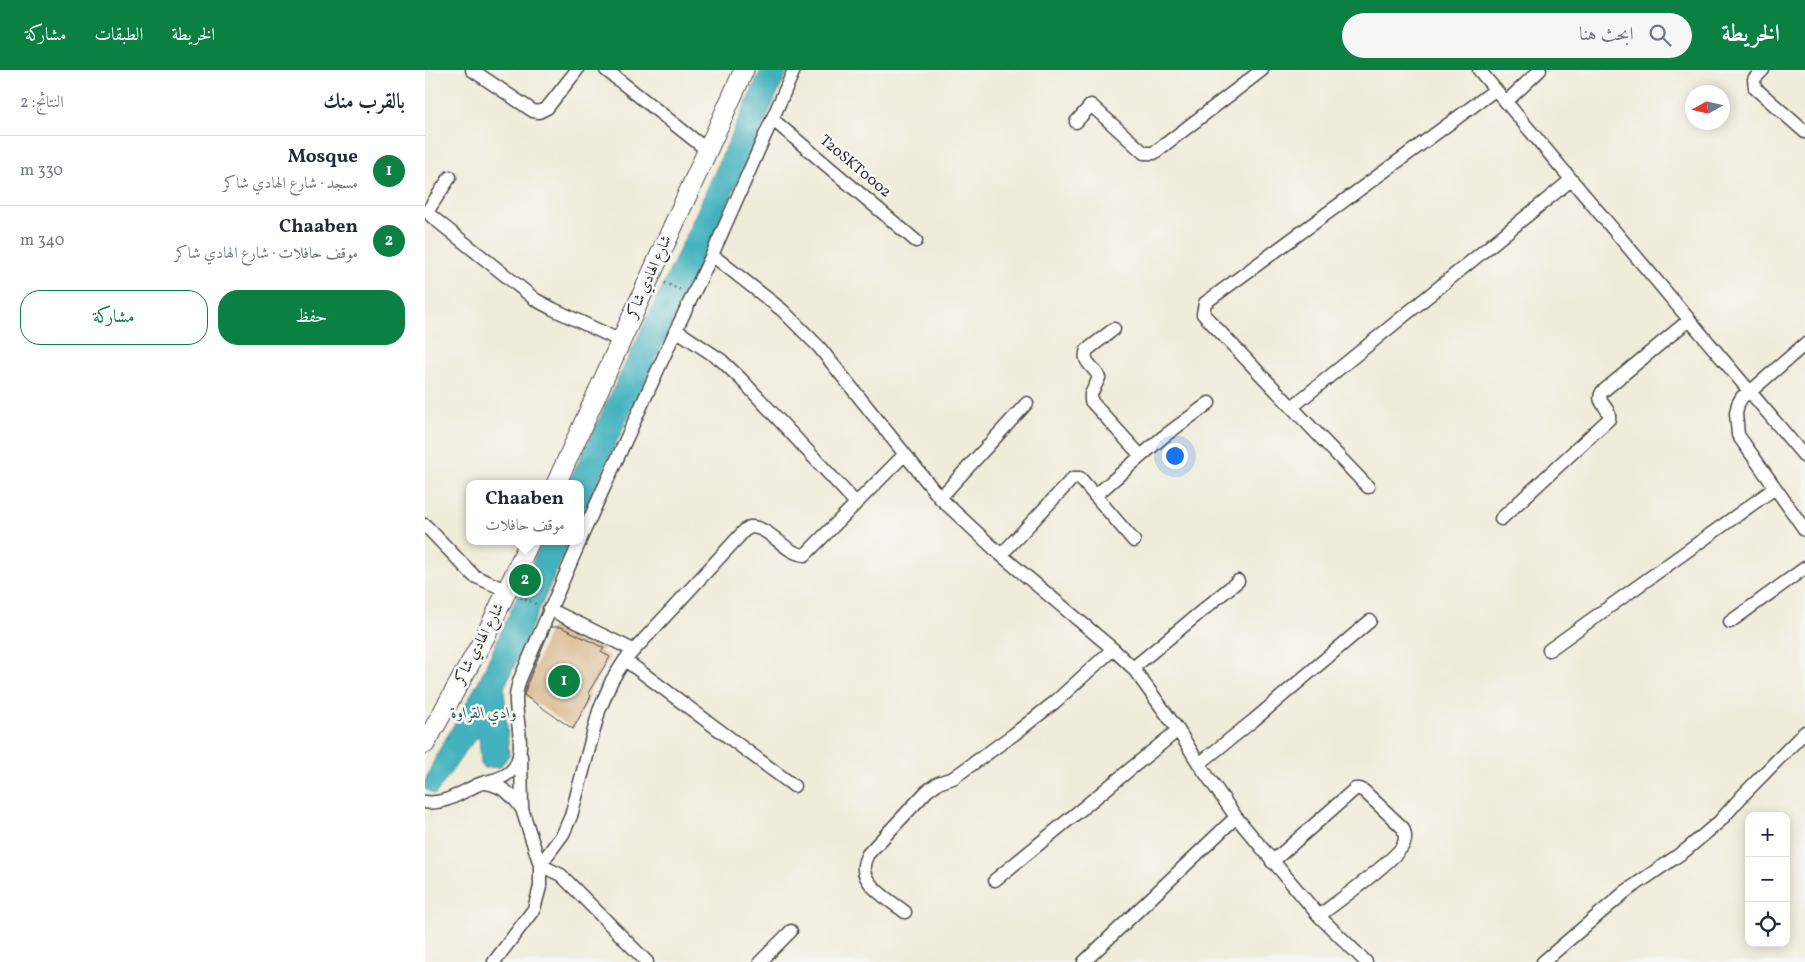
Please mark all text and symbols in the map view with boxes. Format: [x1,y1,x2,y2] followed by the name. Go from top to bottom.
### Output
[1342,13,1692,58] search box
[1722,18,1780,52] text: الخريطة
[1646,21,1674,49] icon: search
[1579,22,1634,48] text: ابحث هنا
[25,23,66,48] text: مشاركة
[94,23,143,48] text: الطبقات
[171,23,215,48] text: الخريطة
[1685,85,1730,130] north arrow
[323,88,405,117] text: بالقرب منك
[20,92,64,114] text: النتائج: 2
[815,131,895,203] street label: T20SKT0002
[288,144,358,170] text: Mosque
[20,160,63,182] text: 330 m
[386,160,392,182] text: 1
[223,173,358,195] text: مسجد · شارع الهادي شاكر
[279,214,358,240] text: Chaaben
[20,230,64,252] text: 340 m
[385,230,393,252] text: 2
[622,232,679,324] street label: شارع الهادي شاكر
[174,243,358,265] text: موقف حافلات · شارع الهادي شاكر
[20,290,208,345] button: مشاركة
[218,290,405,345] button: حفظ
[1162,443,1188,469] your location
[466,480,584,545] popup
[485,486,564,512] text: Chaaben
[485,515,565,537] text: موقف حافلات
[509,561,541,599] pin: 2
[449,600,511,690] street label: شارع الهادي شاكر
[548,662,580,700] pin: 1
[450,703,517,725] water label: وادي القراوة
[1745,812,1790,947] map controls
[1745,812,1790,857] button: +
[1745,857,1790,902] button: −
[1745,902,1790,947] button: locate

